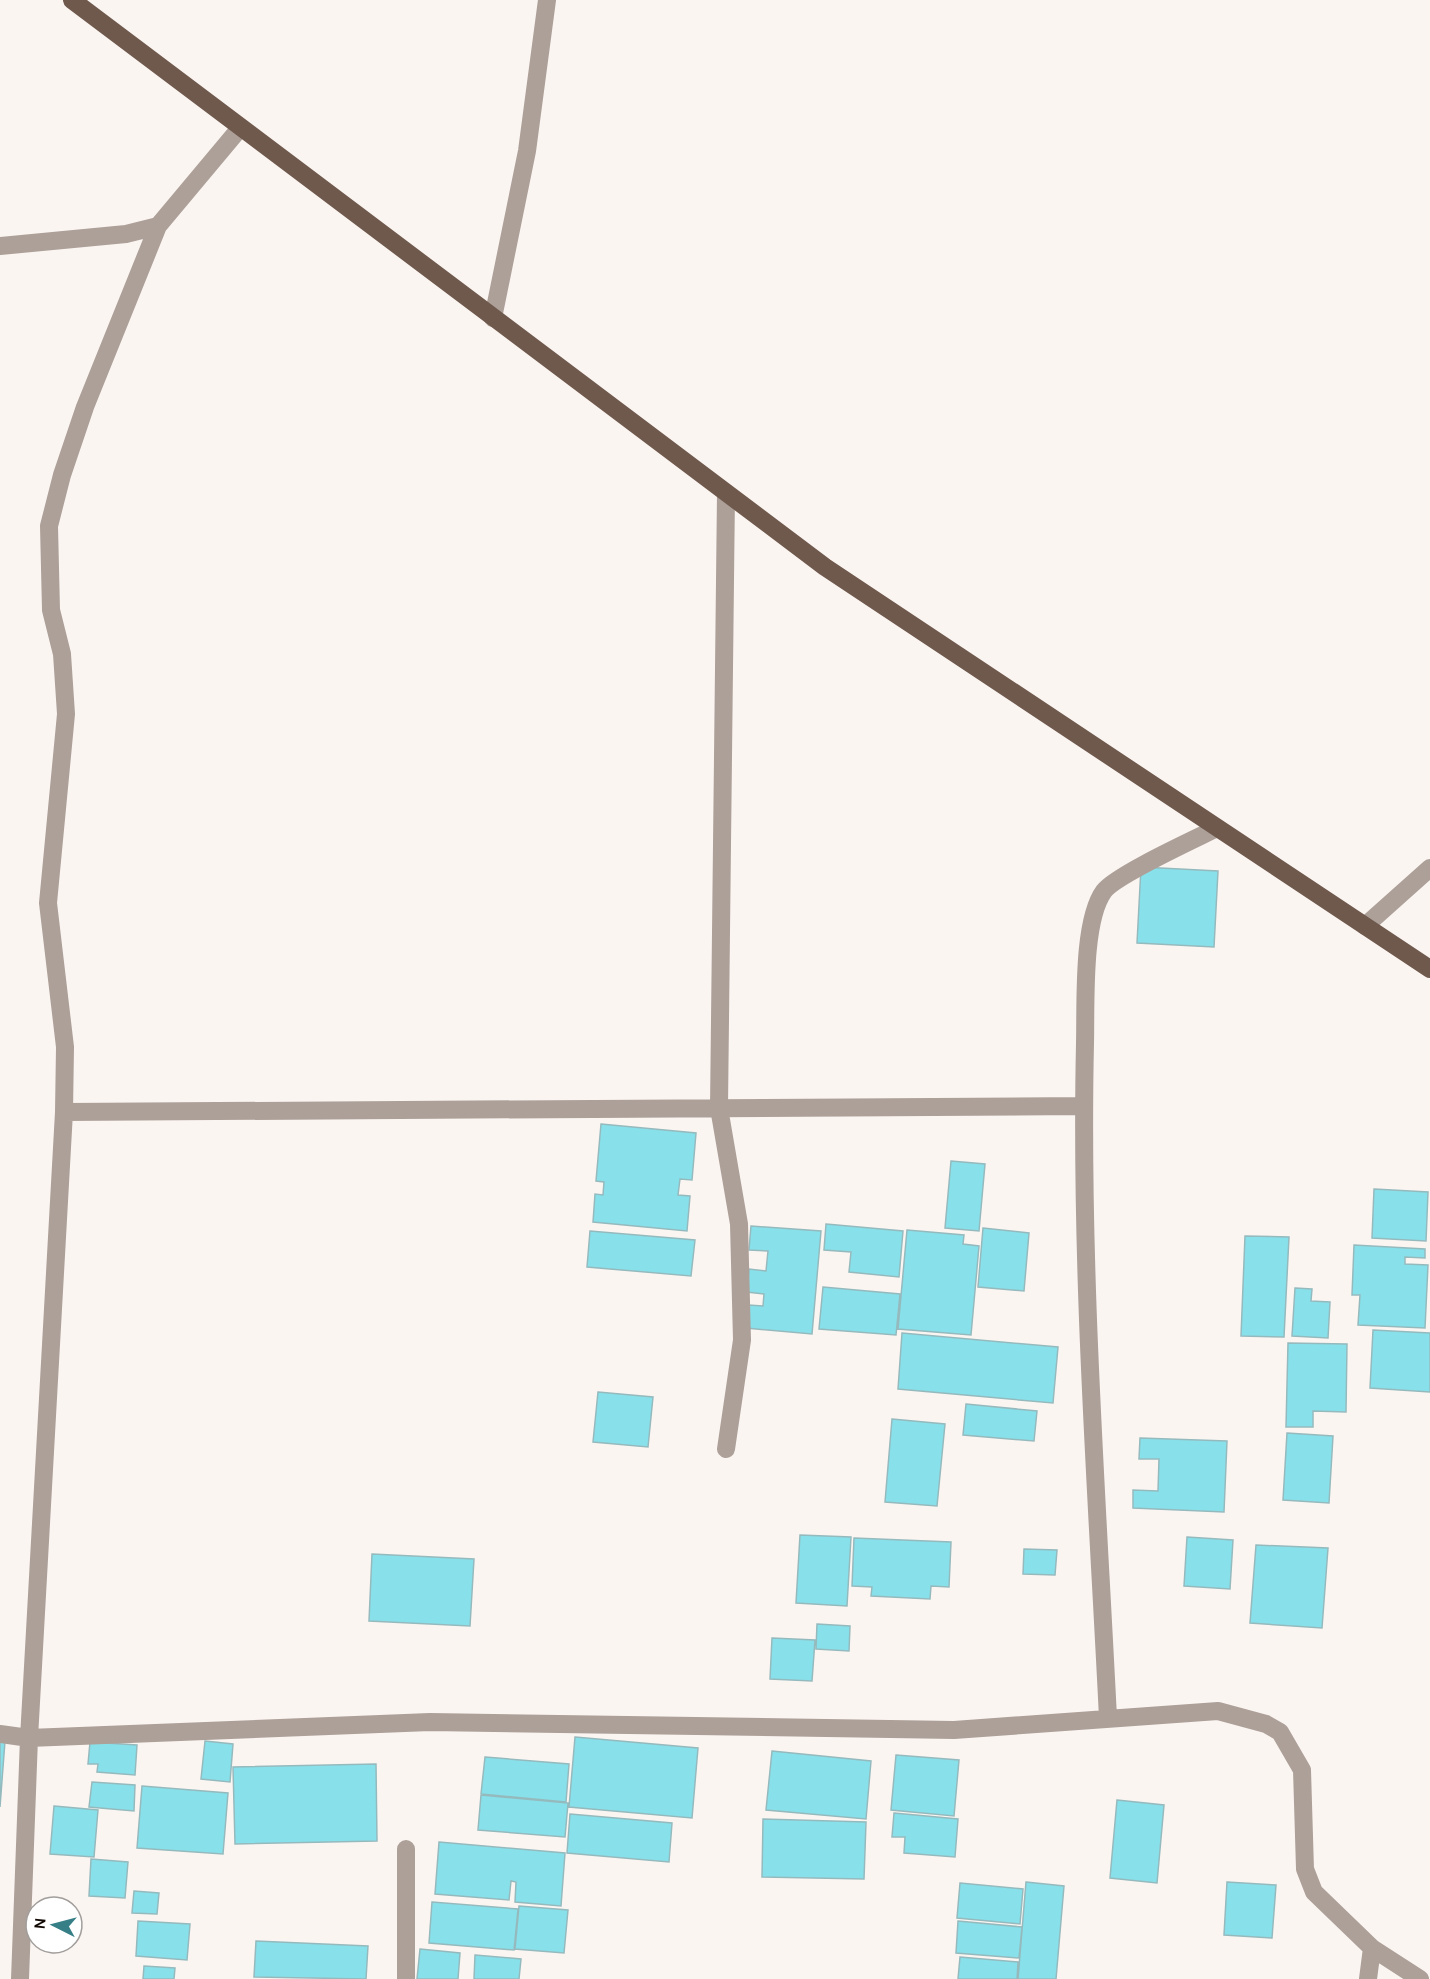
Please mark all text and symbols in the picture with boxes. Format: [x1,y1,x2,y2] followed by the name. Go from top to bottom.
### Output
[24,1895,84,1955] north arrow
[30,1917,50,1930] text: N

